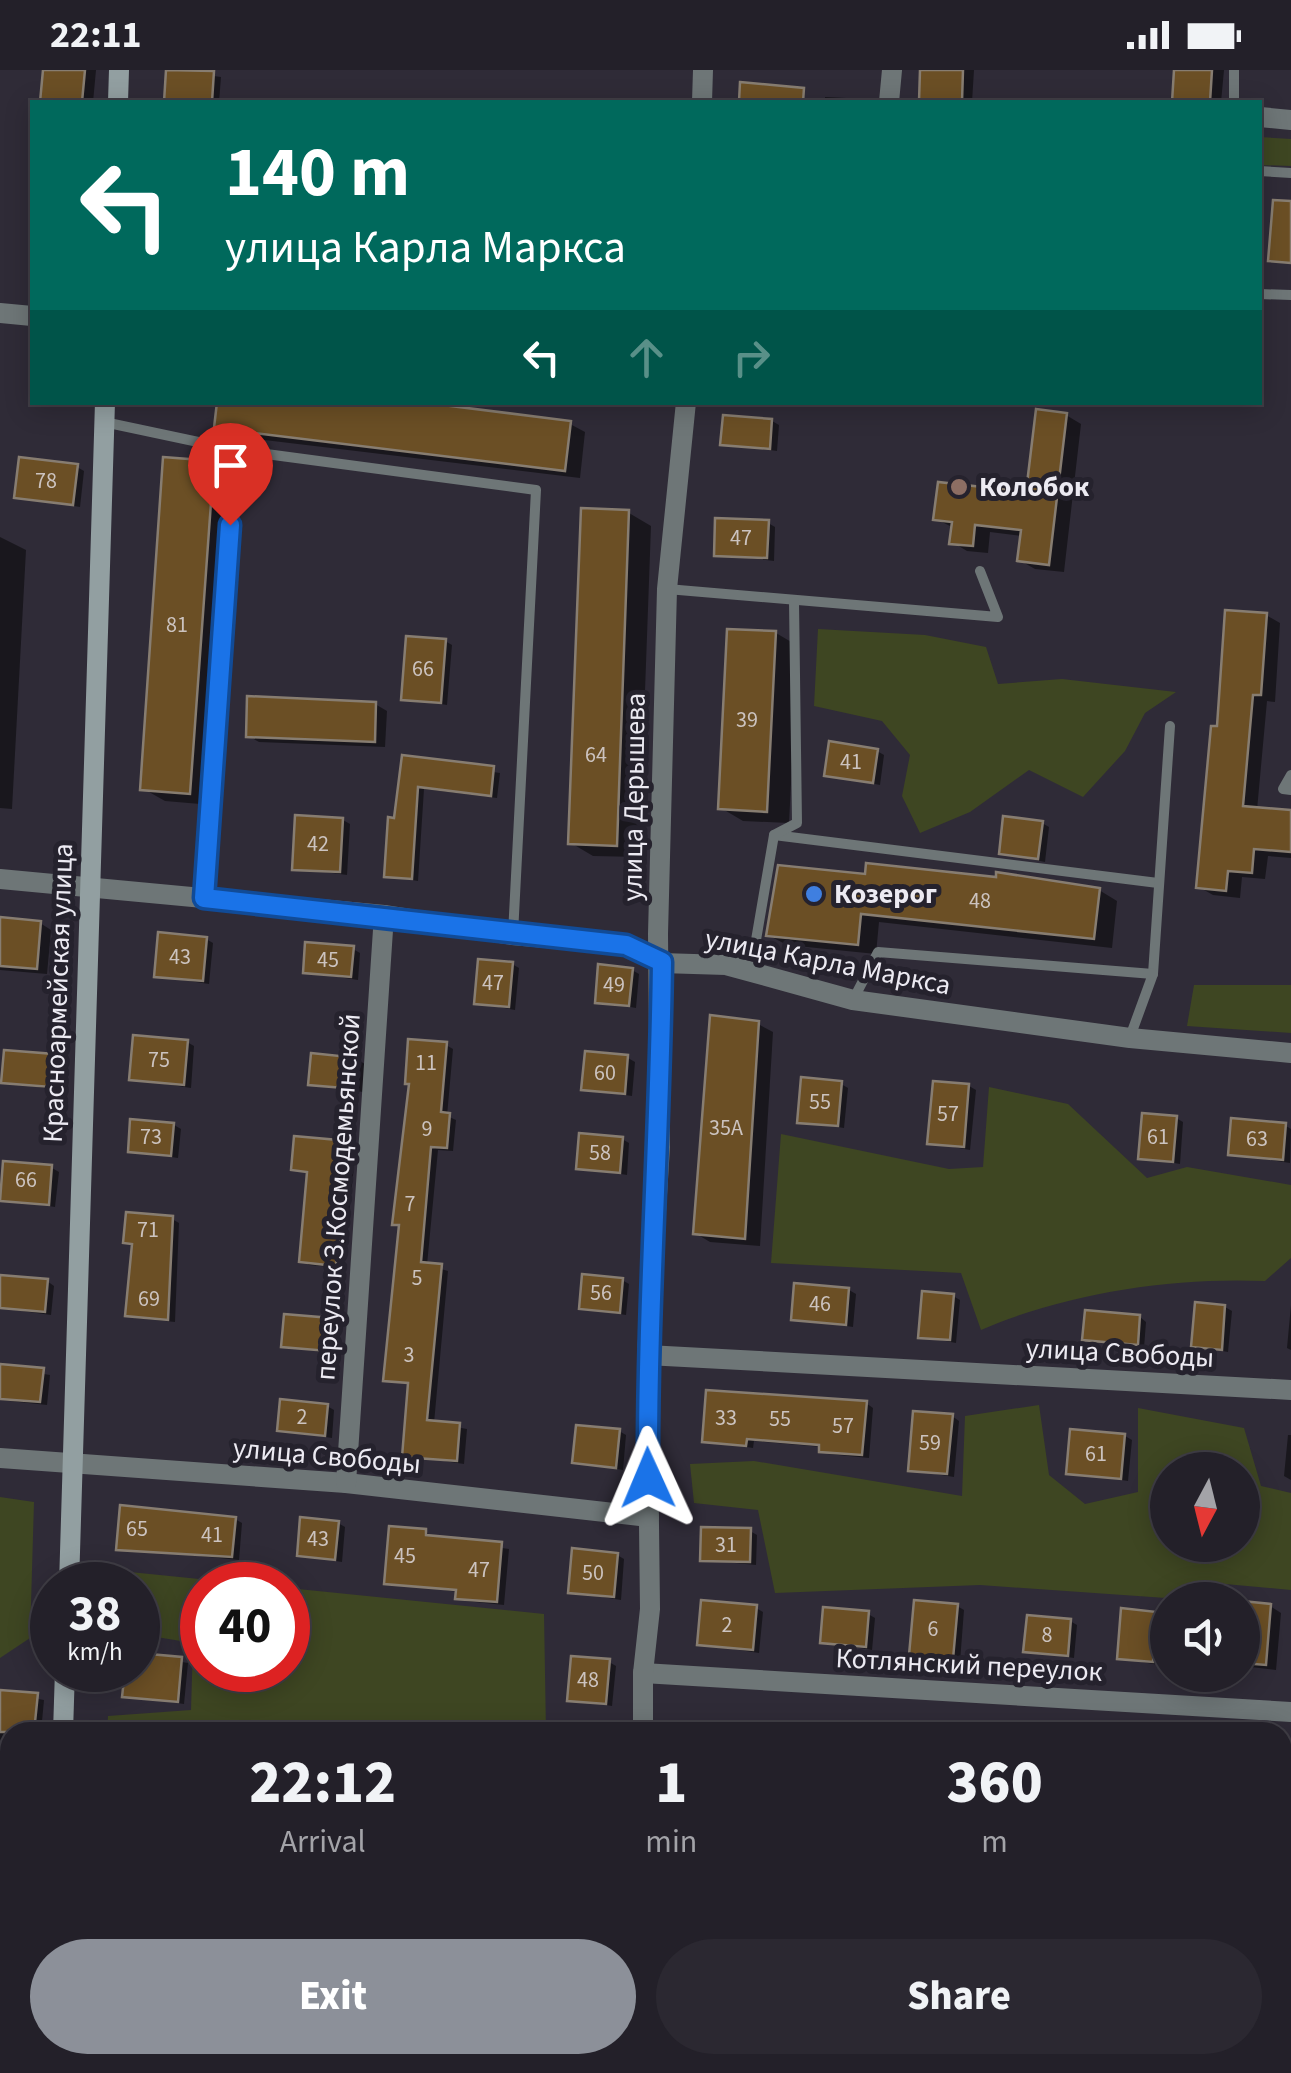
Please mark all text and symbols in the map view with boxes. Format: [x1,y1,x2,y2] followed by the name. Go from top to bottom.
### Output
[50,8,142,62] text: 22:11
[225,123,410,223] text: 140 m
[60,140,190,270] icon: left
[225,216,626,280] text: улица Карла Маркса
[514,330,569,385] icon: left
[619,330,674,385] icon: ahead
[724,330,779,385] icon: right
[188,423,273,526] pin
[203,438,258,493] icon: arrive
[35,465,57,497] house number: 78
[979,467,1090,507] place label: Колобок
[948,476,970,498] marker: Колобок
[730,522,752,554] house number: 47
[166,609,188,641] house number: 81
[412,653,434,685] house number: 66
[612,692,656,902] street label: улица Дерышева
[736,704,758,736] house number: 39
[585,739,607,771] house number: 64
[840,746,862,778] house number: 41
[307,828,329,860] house number: 42
[33,843,83,1143] street label: Красноармейская улица
[834,874,937,914] place label: Козерог
[803,883,825,905] marker: Козерог
[969,885,991,917] house number: 48
[702,919,954,1005] street label: улица Карла Маркса
[169,941,191,973] house number: 43
[317,944,339,976] house number: 45
[482,967,504,999] house number: 47
[603,969,625,1001] house number: 49
[305,1012,371,1382] street label: переулок З.Космодемьянской
[148,1044,170,1076] house number: 75
[415,1047,437,1079] house number: 11
[594,1057,616,1089] house number: 60
[809,1086,831,1118] house number: 55
[937,1098,959,1130] house number: 57
[709,1112,743,1144] house number: 35А
[422,1113,432,1145] house number: 9
[140,1121,162,1153] house number: 73
[1147,1121,1169,1153] house number: 61
[1246,1123,1268,1155] house number: 63
[589,1137,611,1169] house number: 58
[15,1164,37,1196] house number: 66
[405,1188,416,1220] house number: 7
[137,1214,159,1246] house number: 71
[412,1262,422,1294] house number: 5
[590,1277,612,1309] house number: 56
[138,1283,160,1315] house number: 69
[809,1288,831,1320] house number: 46
[1025,1328,1215,1378] street label: улица Свободы
[404,1339,414,1371] house number: 3
[297,1401,307,1433] house number: 2
[715,1402,737,1434] house number: 33
[769,1403,791,1435] house number: 55
[832,1410,854,1442] house number: 57
[596,1426,700,1530] position arrow
[919,1427,941,1459] house number: 59
[231,1428,423,1484] street label: улица Свободы
[1085,1438,1107,1470] house number: 61
[1150,1452,1260,1562] north arrow
[1150,1452,1260,1692] map controls
[126,1513,148,1545] house number: 65
[201,1519,223,1551] house number: 41
[307,1523,329,1555] house number: 43
[715,1529,737,1561] house number: 31
[394,1540,416,1572] house number: 45
[468,1554,490,1586] house number: 47
[582,1557,604,1589] house number: 50
[180,1562,310,1692] speed limit sign: 40
[69,1579,121,1650] text: 38
[1150,1582,1260,1692] button: sound
[722,1609,732,1641] house number: 2
[928,1613,939,1645] house number: 6
[1042,1619,1053,1651] house number: 8
[67,1634,123,1670] text: km/h
[835,1638,1104,1692] street label: Котлянский переулок
[577,1664,599,1696] house number: 48
[249,1741,396,1826] text: 22:12
[655,1741,687,1826] text: 1
[947,1741,1043,1826] text: 360
[280,1819,366,1865] text: Arrival
[645,1819,697,1865] text: min
[981,1819,1008,1865] text: m
[30,1939,636,2054] button: Exit
[656,1939,1262,2054] button: Share

